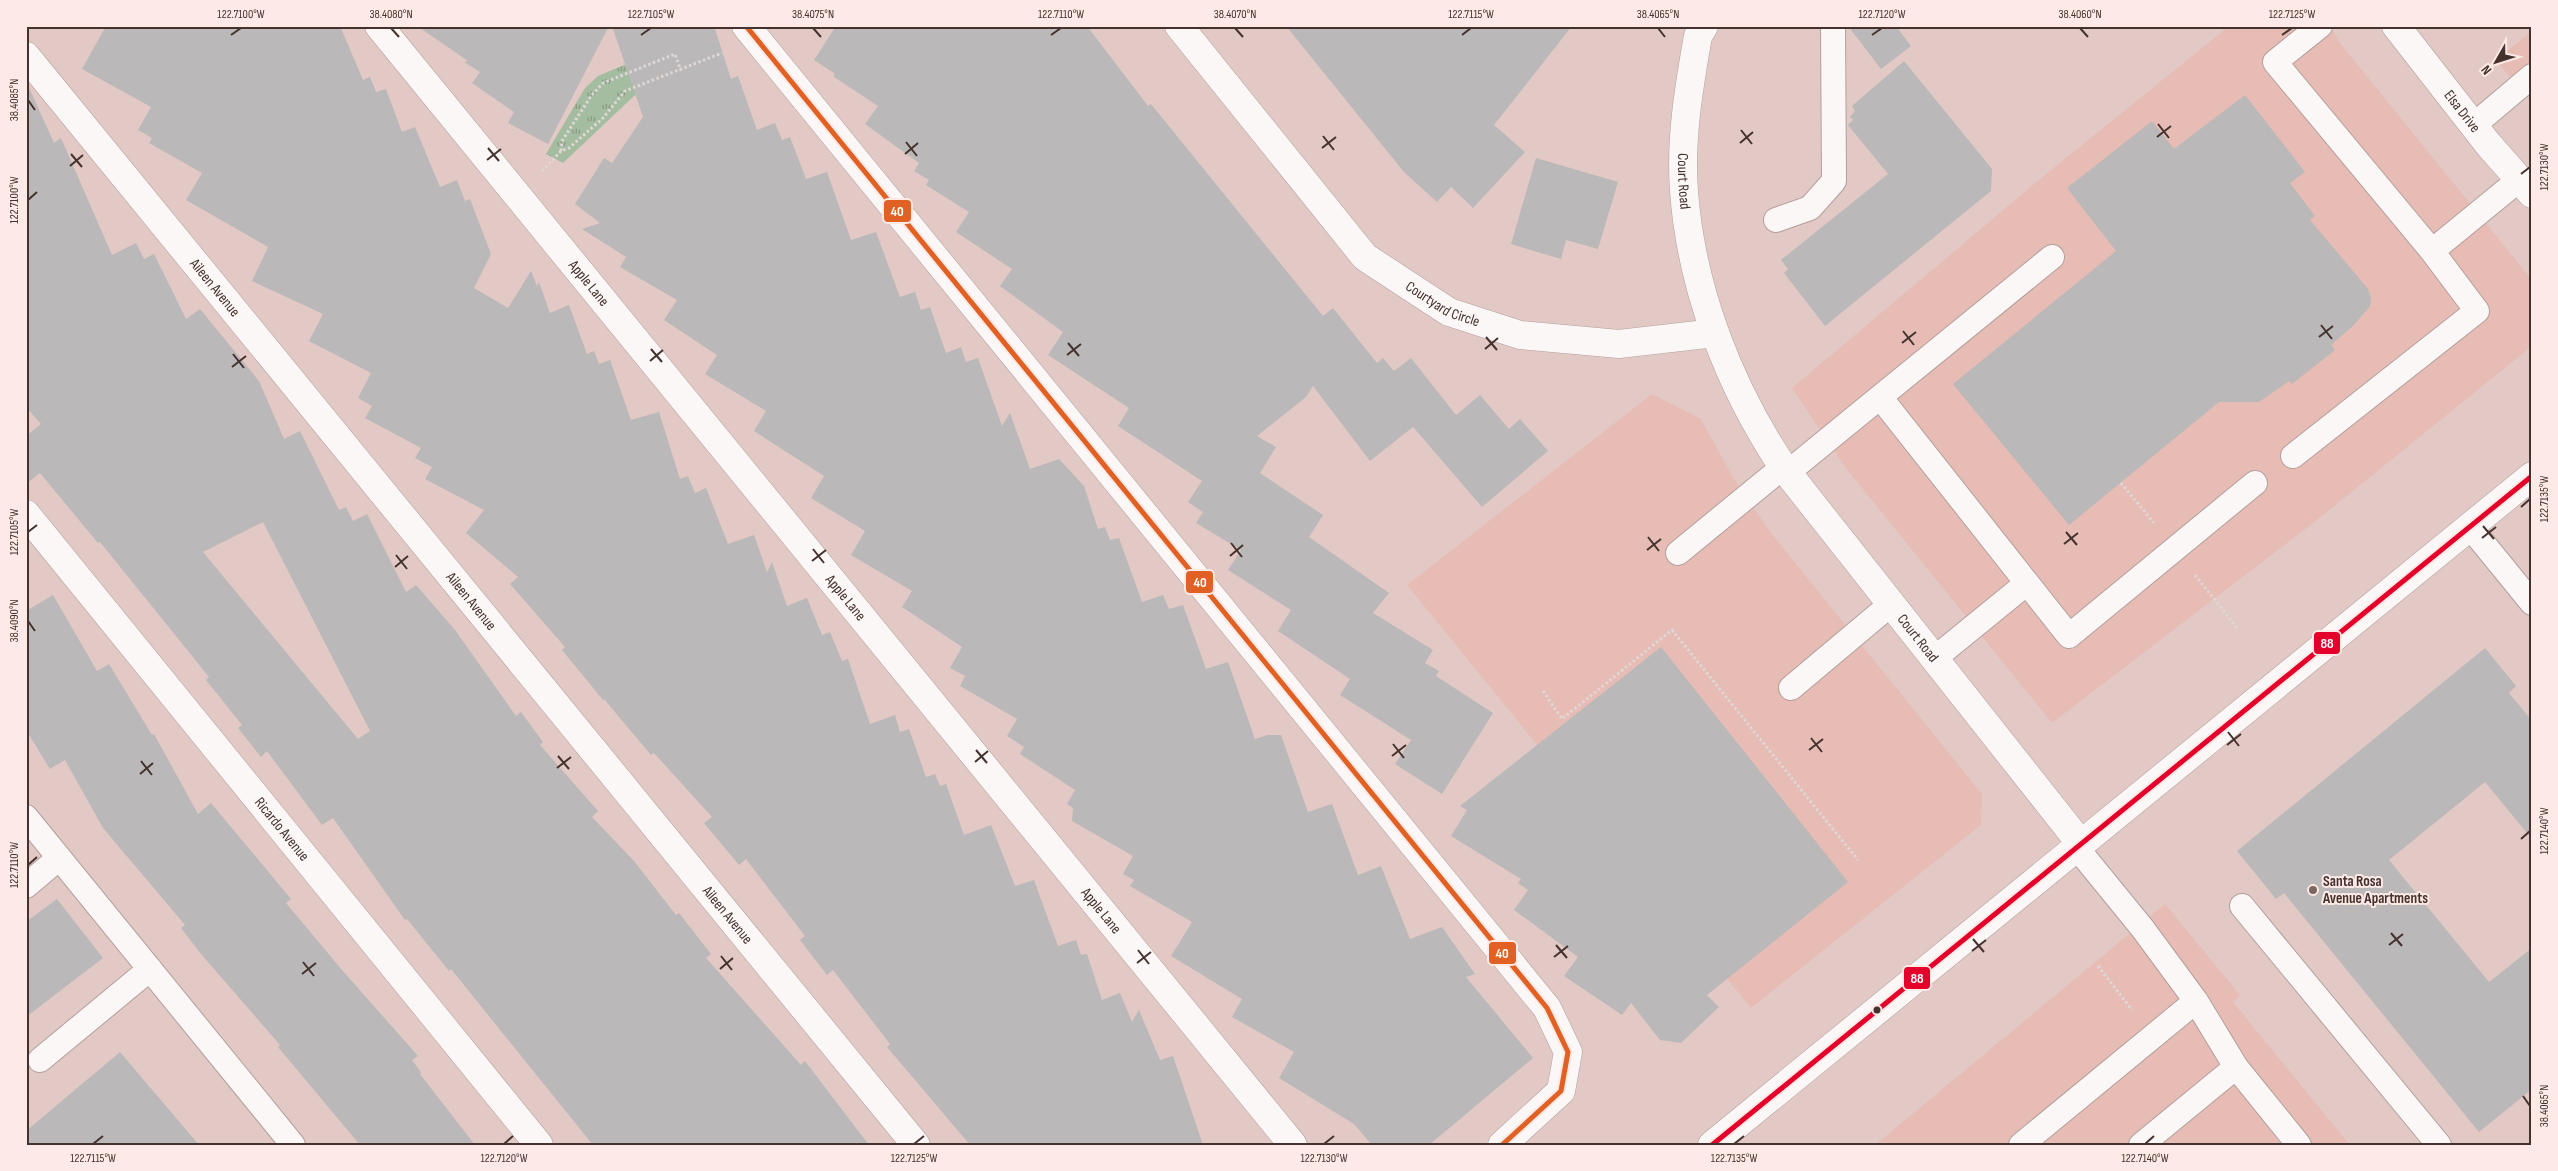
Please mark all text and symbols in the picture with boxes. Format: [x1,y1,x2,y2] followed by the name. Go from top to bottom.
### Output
[217,7,265,22] text: 122.7100°W
[369,7,413,22] text: 38.4080°N
[628,7,675,22] text: 122.7105°W
[792,7,834,22] text: 38.4075°N
[1038,7,1084,22] text: 122.7110°W
[1214,7,1256,22] text: 38.4070°N
[1448,7,1494,22] text: 122.7115°W
[1637,7,1679,22] text: 38.4065°N
[1859,7,1906,22] text: 122.7120°W
[2058,7,2102,22] text: 38.4060°N
[2269,7,2315,22] text: 122.7125°W
[2470,38,2520,88] north arrow
[2477,62,2495,78] text: N
[7,79,22,121] text: 38.4085°N
[2440,86,2485,136] street label: Elsa Drive
[2537,143,2552,190] text: 122.7130°W
[1674,153,1695,210] street label: Court Road
[7,176,22,224] text: 122.7100°W
[883,199,912,223] line badge: 40
[890,203,904,220] text: 40
[185,254,245,320] street label: Aileen Avenue
[564,255,614,310] street label: Apple Lane
[1402,277,1482,331] street label: Courtyard Circle
[2537,476,2552,522] text: 122.7135°W
[7,508,22,555] text: 122.7105°W
[441,567,501,634] street label: Aileen Avenue
[821,570,870,625] street label: Apple Lane
[1185,570,1214,594] line badge: 40
[1193,574,1207,591] text: 40
[7,599,22,643] text: 38.4090°N
[1893,610,1943,666] street label: Court Road
[2313,631,2341,655] line badge: 88
[2320,635,2334,652] text: 88
[250,793,314,865] street label: Ricardo Avenue
[2537,807,2552,854] text: 122.7140°W
[7,842,22,888] text: 122.7110°W
[2322,872,2428,908] place label: Santa Rosa Avenue Apartments
[698,881,757,948] street label: Aileen Avenue
[1076,883,1126,937] street label: Apple Lane
[2307,884,2319,896] marker: Santa Rosa Avenue Apartments
[1488,941,1517,965] line badge: 40
[1495,945,1509,962] text: 40
[1903,966,1931,990] line badge: 88
[1910,970,1924,987] text: 88
[1872,1005,1882,1015] unlabelled marker
[2537,1085,2552,1127] text: 38.4065°N
[70,1151,116,1166] text: 122.7115°W
[481,1151,528,1166] text: 122.7120°W
[891,1151,937,1166] text: 122.7125°W
[1301,1151,1348,1166] text: 122.7130°W
[1711,1151,1757,1166] text: 122.7135°W
[2122,1151,2169,1166] text: 122.7140°W

